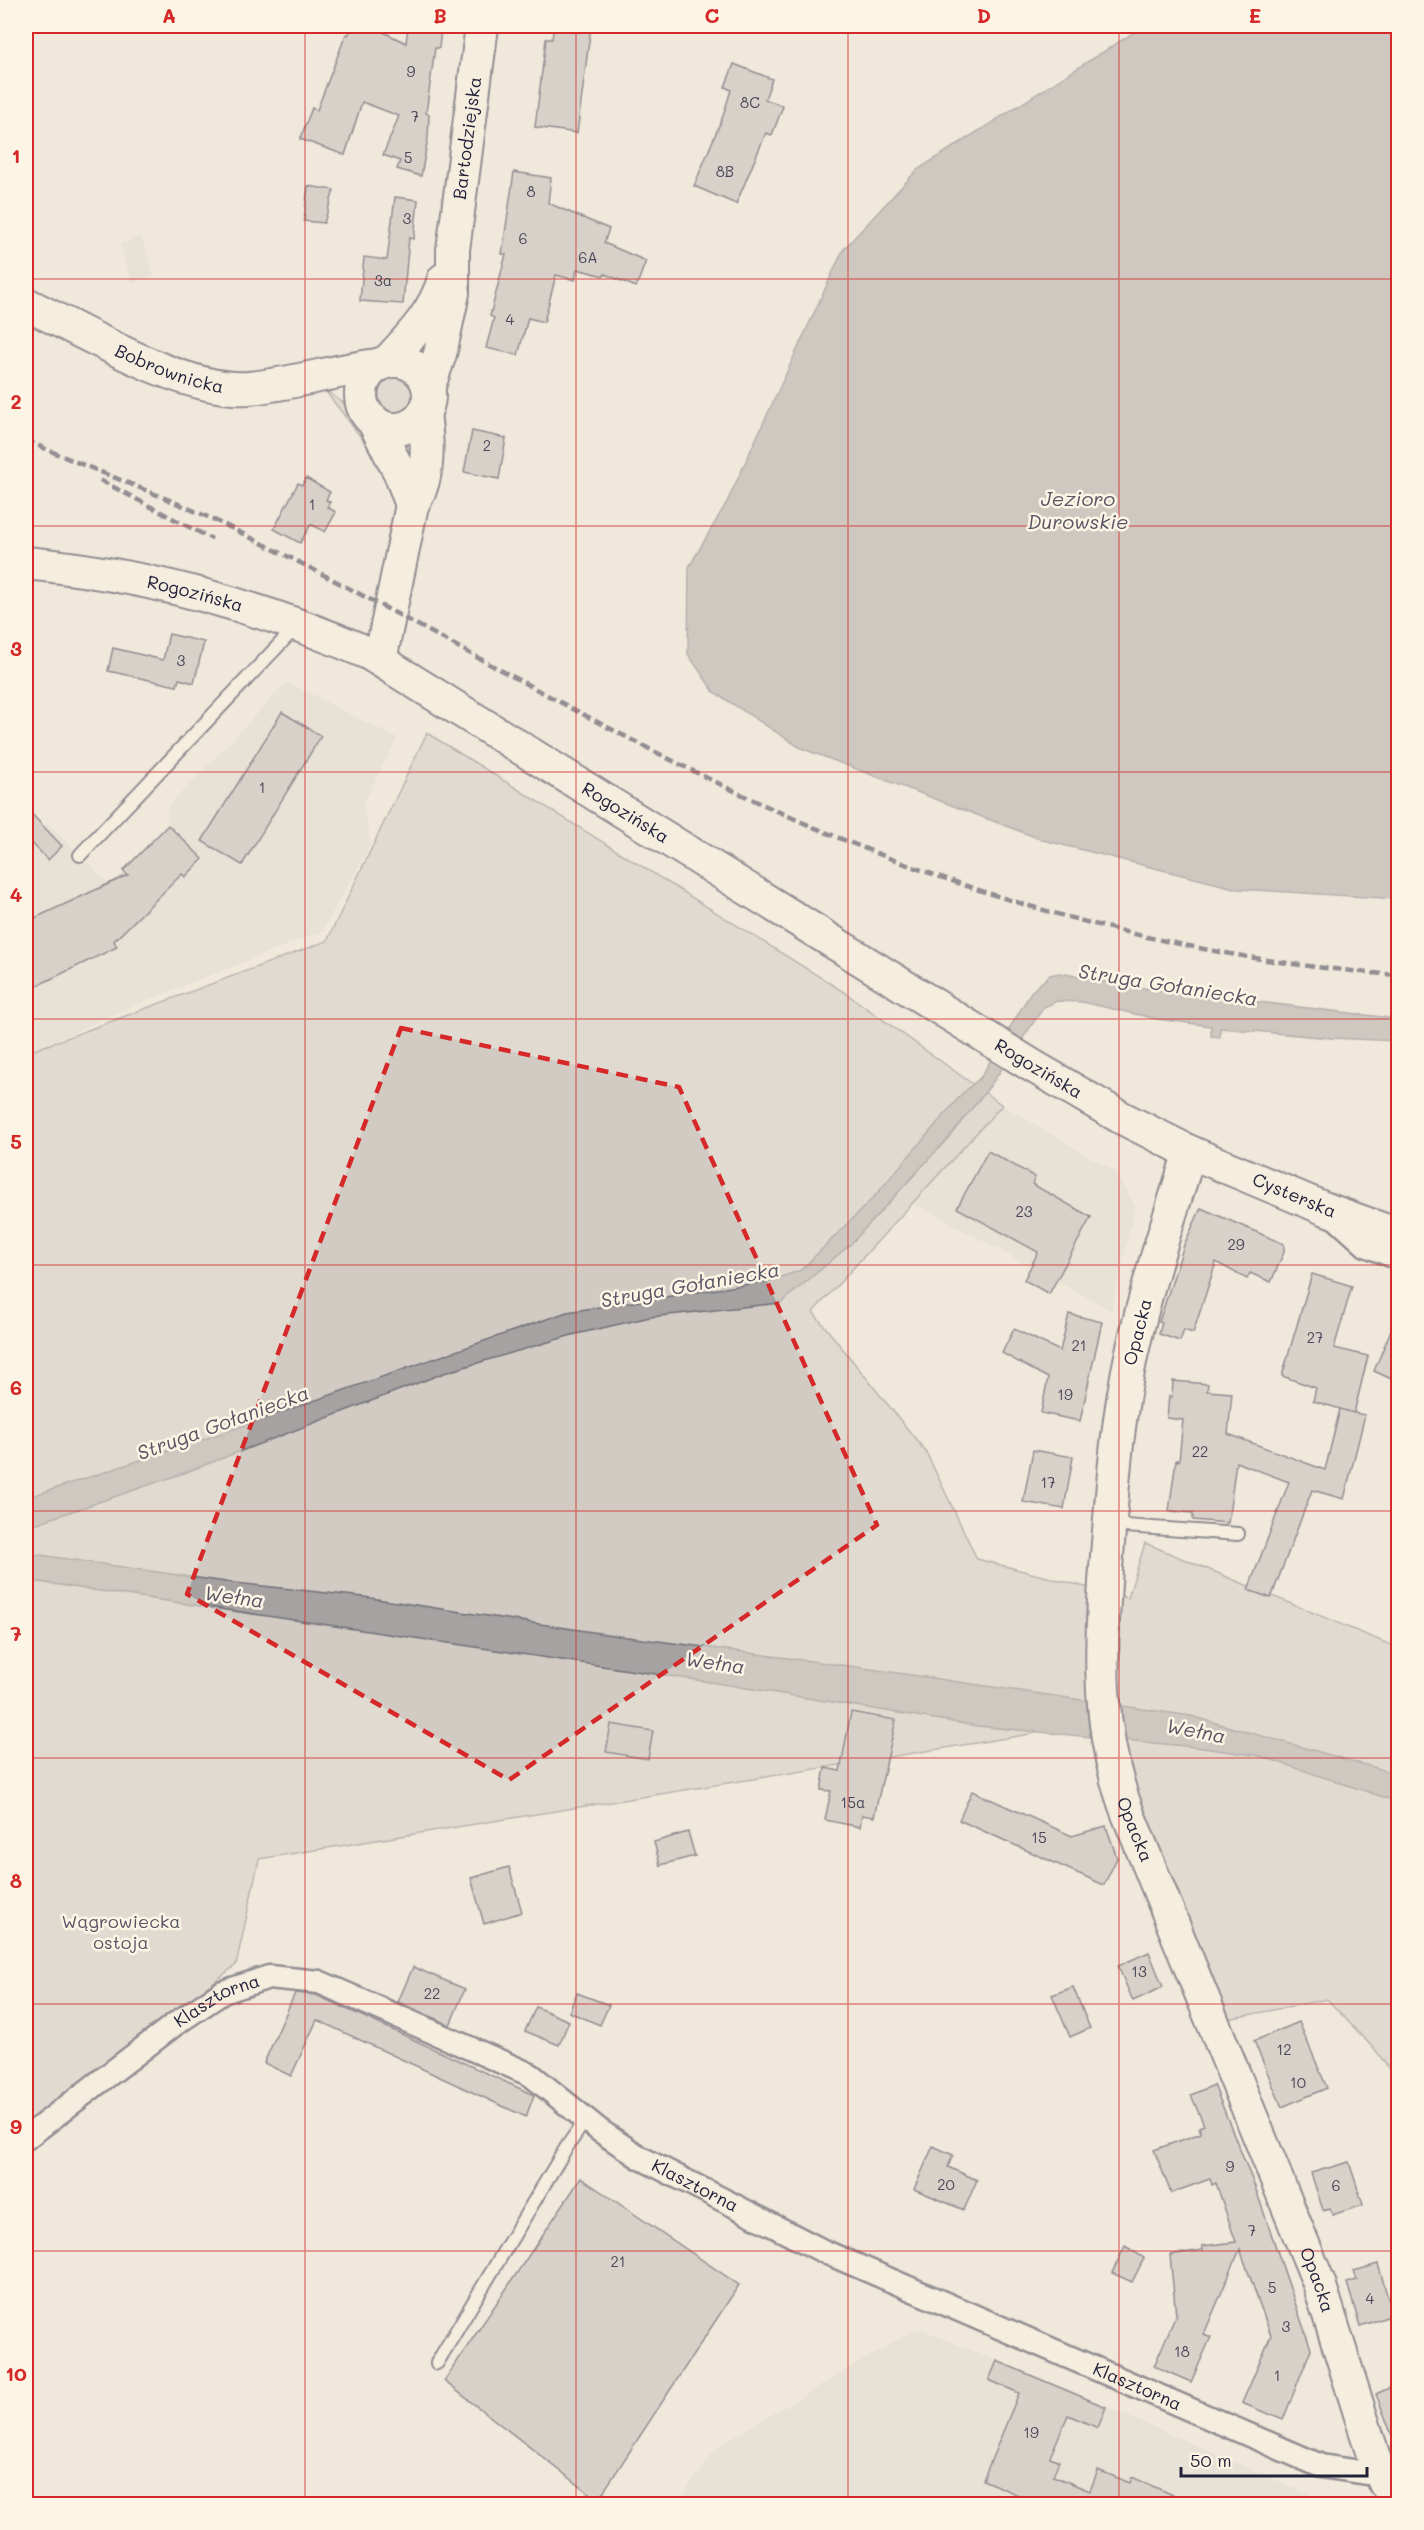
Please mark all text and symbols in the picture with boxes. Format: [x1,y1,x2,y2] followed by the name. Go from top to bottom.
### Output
[162,2,176,28] text: A
[433,2,447,28] text: B
[705,2,720,28] text: C
[977,2,991,28] text: D
[1249,2,1261,28] text: E
[407,61,416,81] house number: 9
[447,75,486,201] street label: Bartodziejska
[740,92,760,112] house number: 8C
[411,106,419,126] house number: 7
[12,142,20,168] text: 1
[404,147,412,167] house number: 5
[716,161,734,181] house number: 8B
[526,181,536,201] house number: 8
[403,208,412,228] house number: 3
[518,228,528,248] house number: 6
[578,247,598,267] house number: 6A
[374,270,392,290] house number: 3a
[506,309,515,329] house number: 4
[111,338,226,398] street label: Bobrownicka
[10,388,22,414] text: 2
[483,435,491,455] house number: 2
[1028,485,1128,534] water label: Jezioro Durowskie
[309,494,315,514] house number: 1
[145,569,246,617] street label: Rogozińska
[10,635,22,661] text: 3
[177,650,186,670] house number: 3
[578,776,674,848] street label: Rogozińska
[259,777,265,797] house number: 1
[10,881,23,907] text: 4
[1077,957,1260,1011] water label: Struga Gołaniecka
[990,1032,1087,1103] street label: Rogozińska
[10,1128,22,1154] text: 5
[1249,1167,1340,1223] street label: Cysterska
[1015,1201,1033,1221] house number: 23
[1227,1234,1245,1254] house number: 29
[598,1255,781,1313] water label: Struga Gołaniecka
[1117,1296,1157,1368] street label: Opacka
[1307,1327,1323,1347] house number: 27
[1071,1335,1087,1355] house number: 21
[10,1374,22,1400] text: 6
[133,1379,312,1465] water label: Struga Gołaniecka
[1057,1384,1073,1404] house number: 19
[1192,1441,1208,1461] house number: 22
[1040,1472,1056,1492] house number: 17
[203,1579,266,1613] water label: Wełna
[10,1620,22,1646] text: 7
[684,1645,747,1679] water label: Wełna
[1164,1712,1228,1748] water label: Wełna
[841,1792,865,1812] house number: 15a
[1112,1794,1159,1865] street label: Opacka
[1031,1827,1047,1847] house number: 15
[10,1867,22,1893] text: 8
[61,1909,181,1954] park label: Wągrowiecka ostoja
[1131,1961,1147,1981] house number: 13
[169,1968,262,2032] street label: Klasztorna
[424,1983,440,2003] house number: 22
[1276,2039,1292,2059] house number: 12
[1290,2072,1306,2092] house number: 10
[10,2113,22,2139] text: 9
[648,2153,743,2217] street label: Klasztorna
[1226,2156,1235,2176] house number: 9
[937,2174,955,2194] house number: 20
[1331,2175,1341,2195] house number: 6
[1248,2220,1256,2240] house number: 7
[1295,2243,1341,2315] street label: Opacka
[610,2251,626,2271] house number: 21
[1268,2277,1276,2297] house number: 5
[1366,2288,1375,2308] house number: 4
[1282,2316,1291,2336] house number: 3
[1174,2341,1190,2361] house number: 18
[1090,2356,1186,2415] street label: Klasztorna
[5,2360,27,2386] text: 10
[1274,2365,1280,2385] house number: 1
[1023,2422,1039,2442] house number: 19
[1181,2440,1367,2478] scale bar
[1190,2448,1232,2472] text: 50 m

